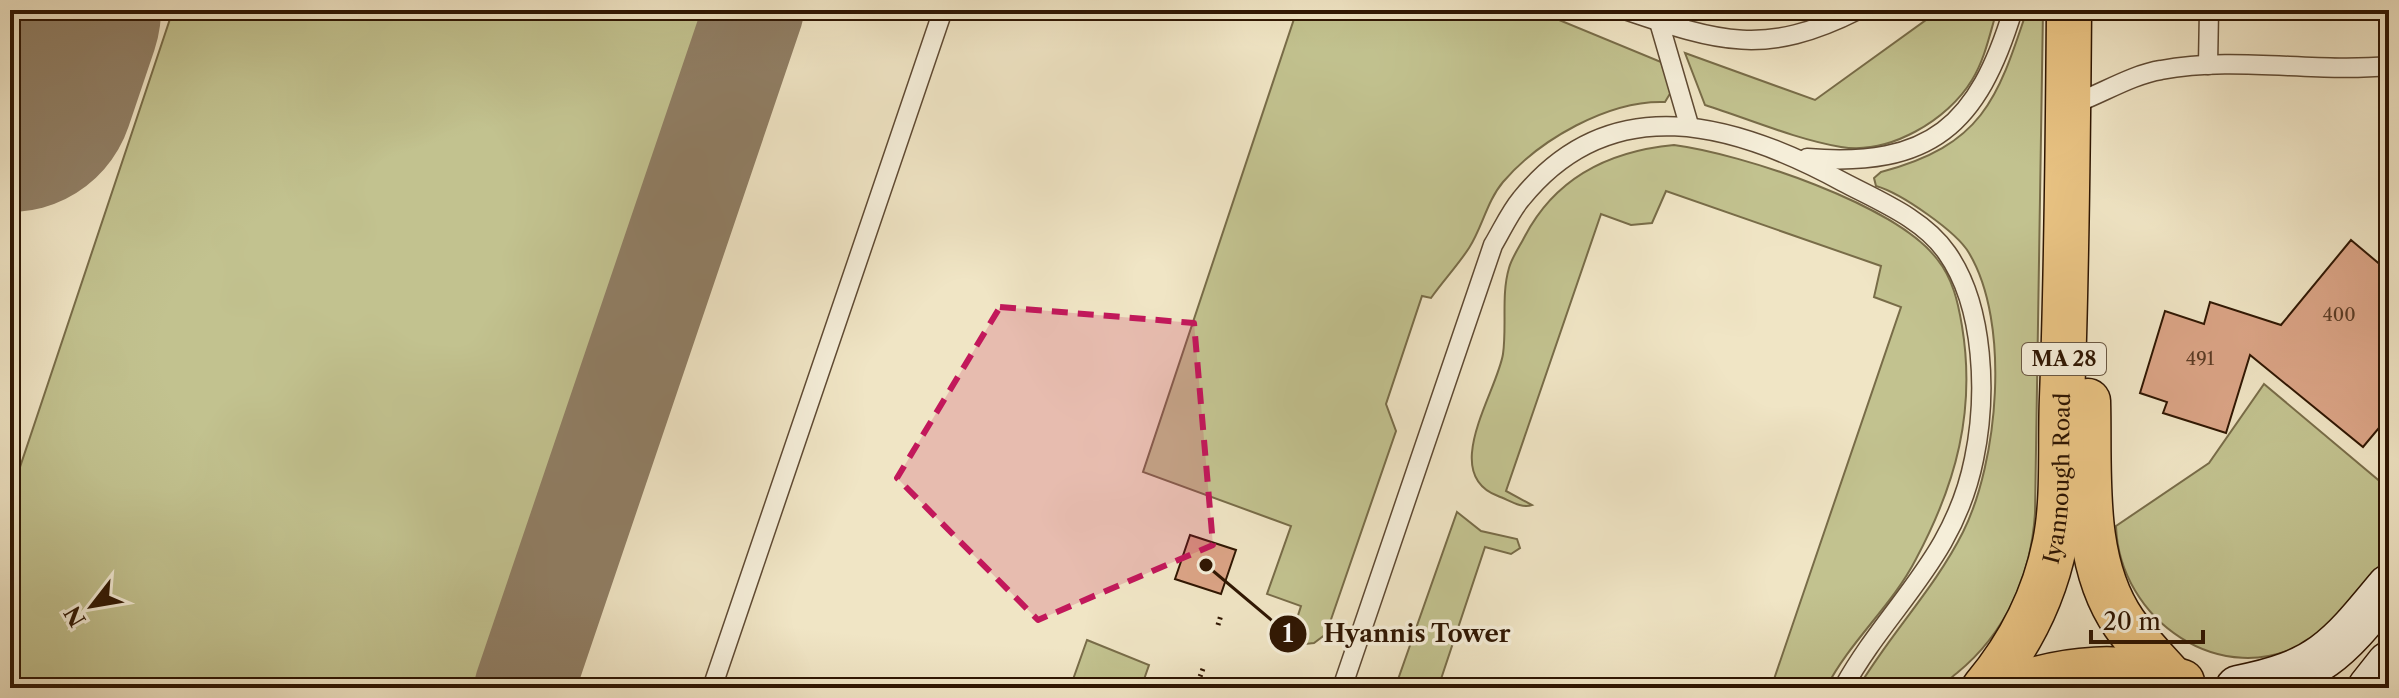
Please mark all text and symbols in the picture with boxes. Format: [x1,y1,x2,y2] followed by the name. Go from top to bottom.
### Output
[2322,304,2356,326] house number: 400
[2022,343,2106,375] road number: MA 28
[2186,348,2215,370] house number: 491
[2038,392,2076,567] street label: Iyannough Road
[52,566,132,646] north arrow
[2091,594,2203,644] scale bar
[59,601,92,631] text: N
[2103,607,2161,636] text: 20 m
[1268,610,1527,658] callout: Hyannis Tower
[1283,619,1294,648] text: 1
[1324,619,1511,648] text: Hyannis Tower

